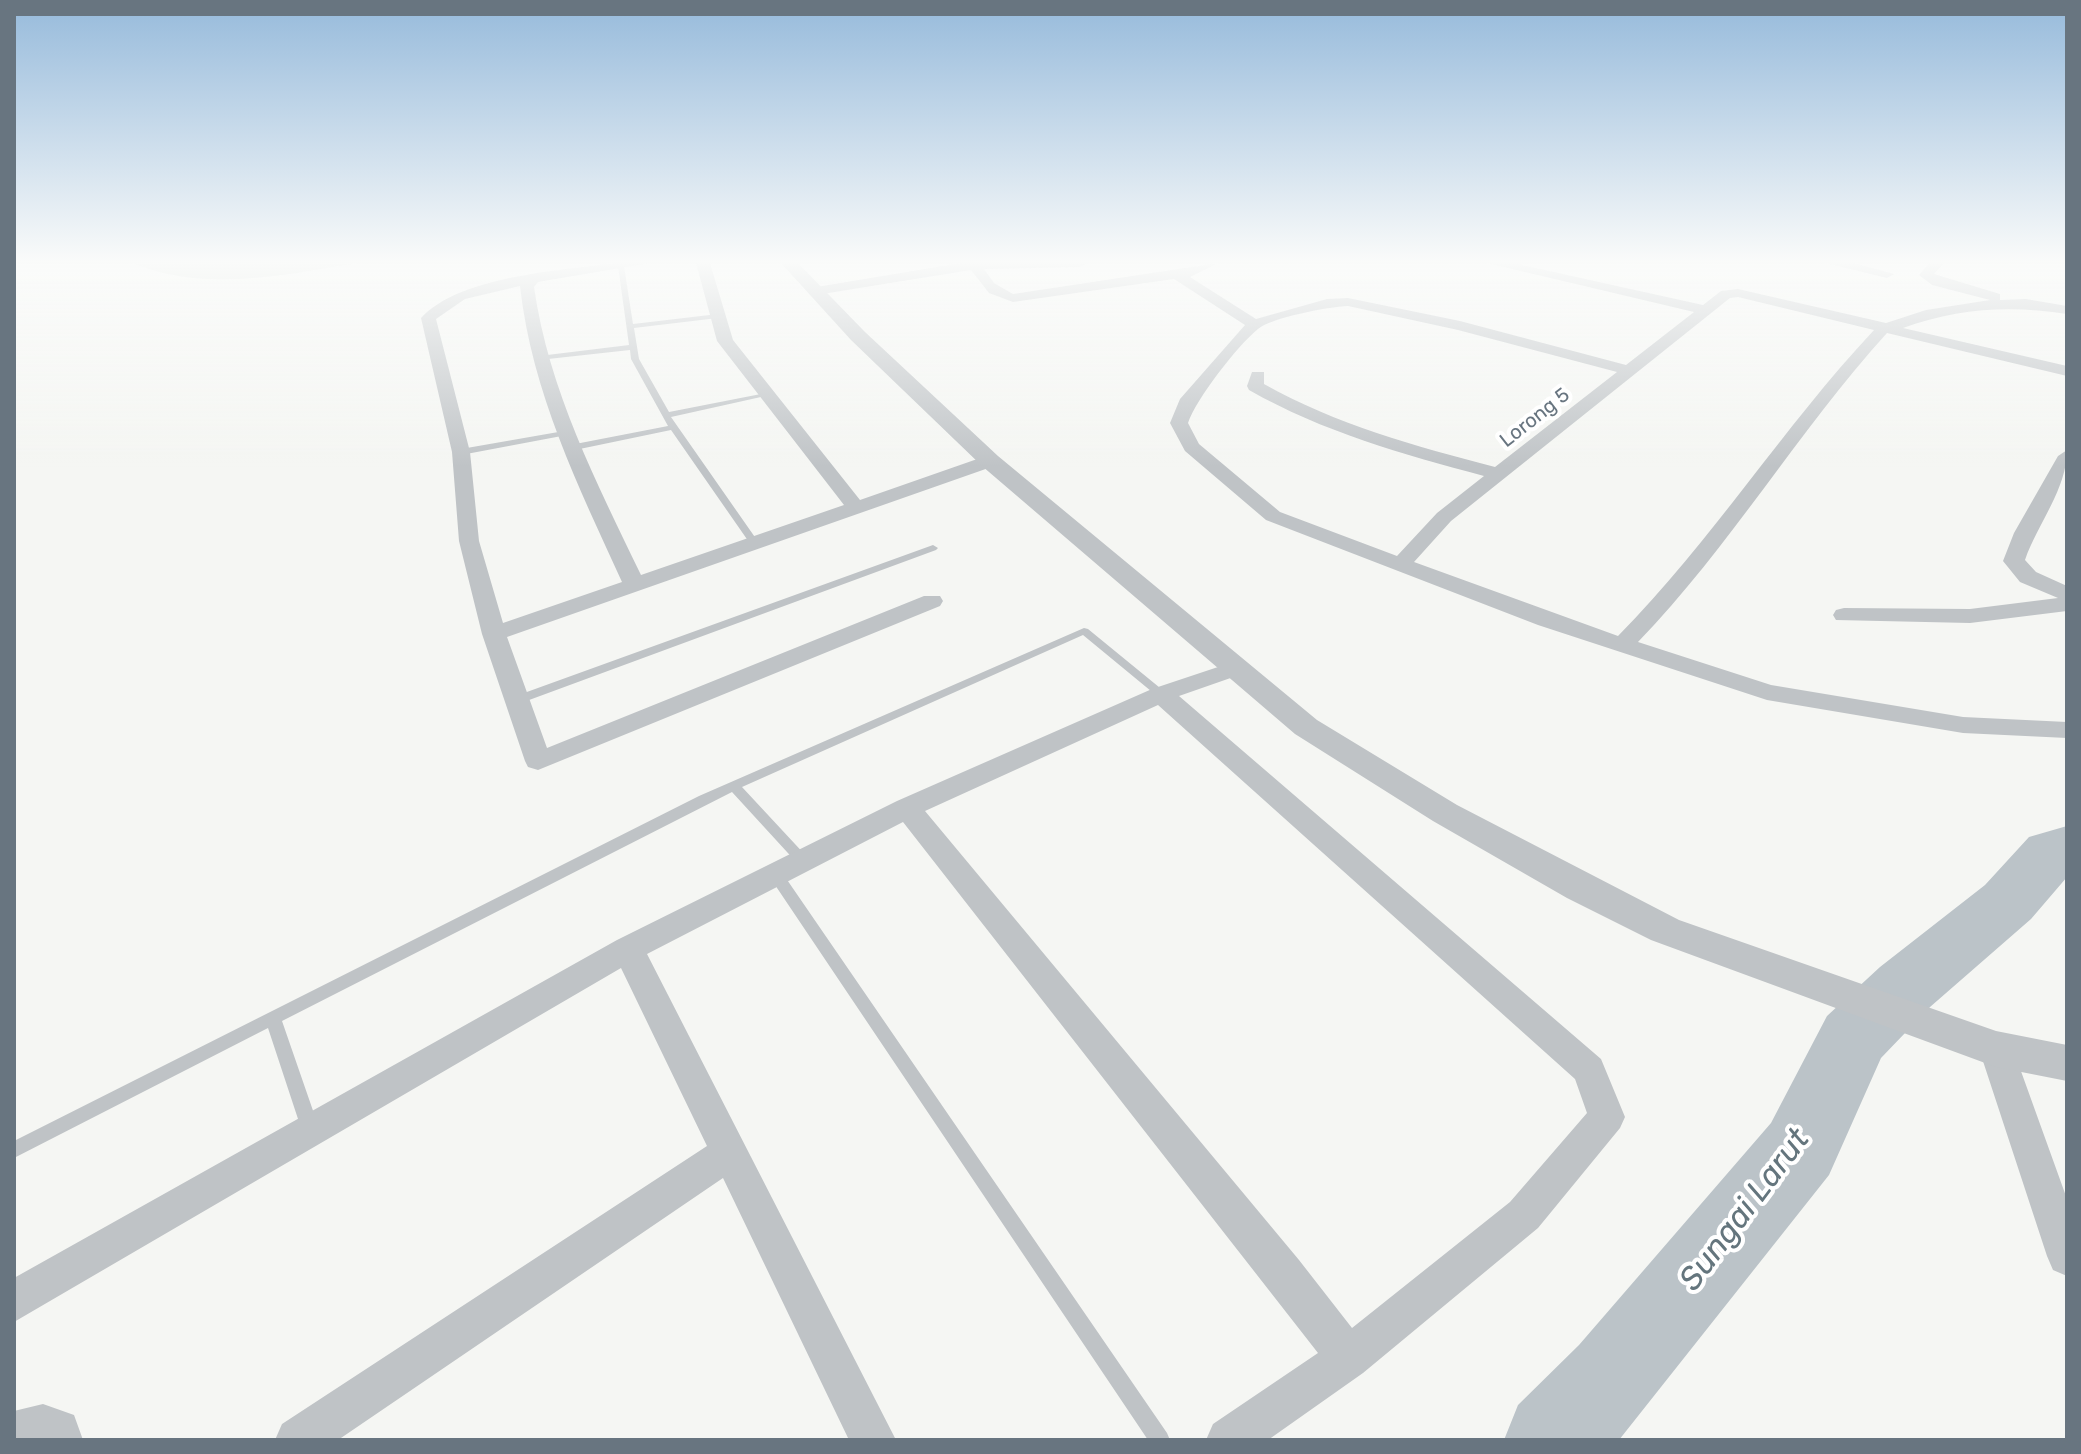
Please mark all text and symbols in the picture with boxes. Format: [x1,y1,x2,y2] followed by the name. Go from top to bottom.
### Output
[1495,383,1575,453] street label: Lorong 5
[1672,1122,1818,1298] water label: Sungai Larut

